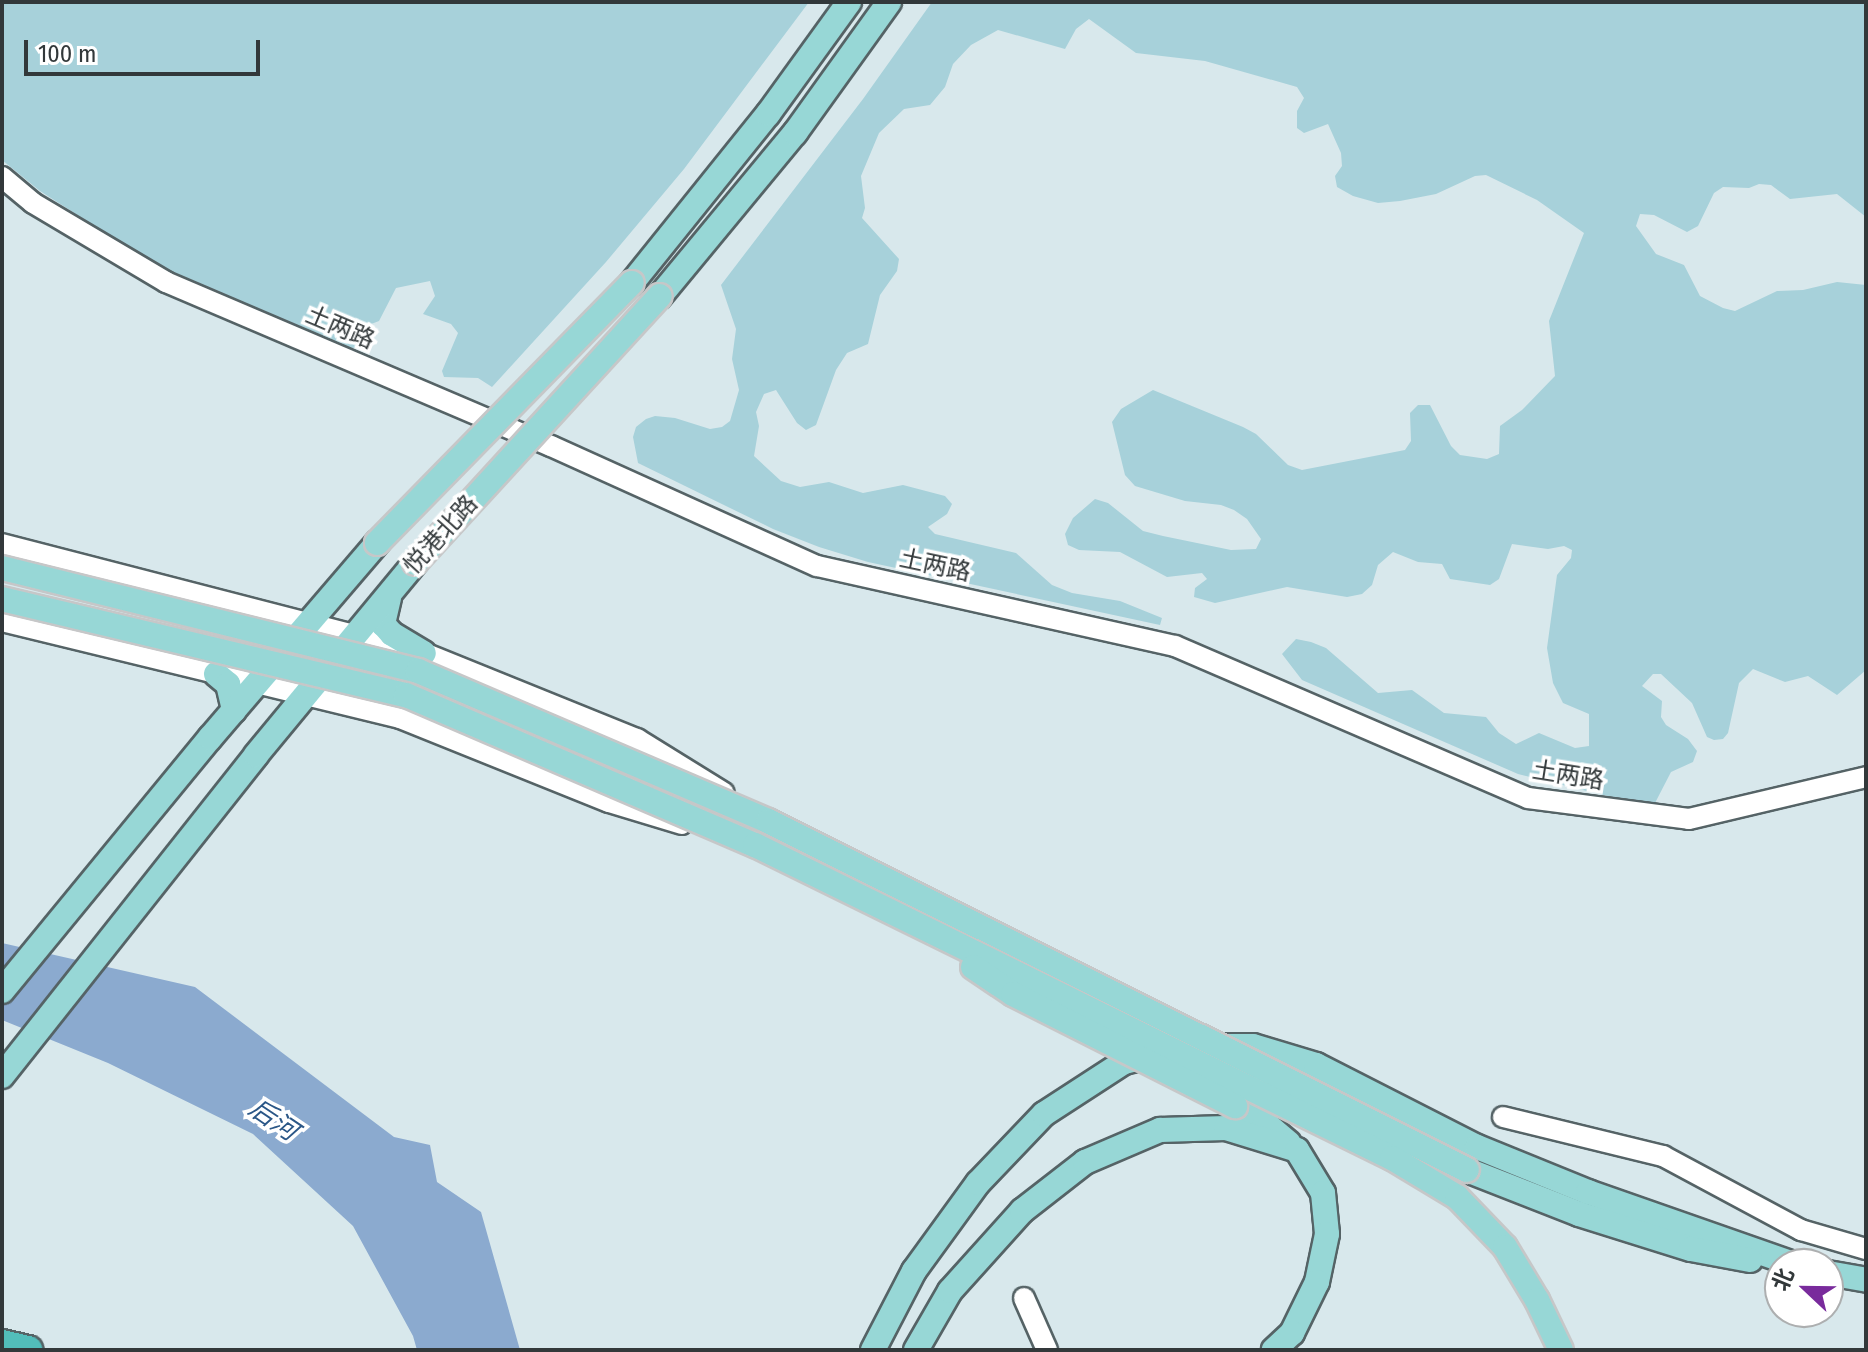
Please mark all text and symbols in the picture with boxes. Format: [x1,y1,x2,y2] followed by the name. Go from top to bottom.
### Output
[28,24,264,74] scale bar
[38,40,96,68] text: 100 m
[301,301,379,355] street label: 土两路
[398,490,484,580] street label: 悦港北路
[897,544,973,588] street label: 土两路
[1530,756,1606,796] street label: 土两路
[243,1093,303,1147] water label: 后河
[1764,1248,1844,1328] north arrow
[1766,1264,1800,1295] text: 北

